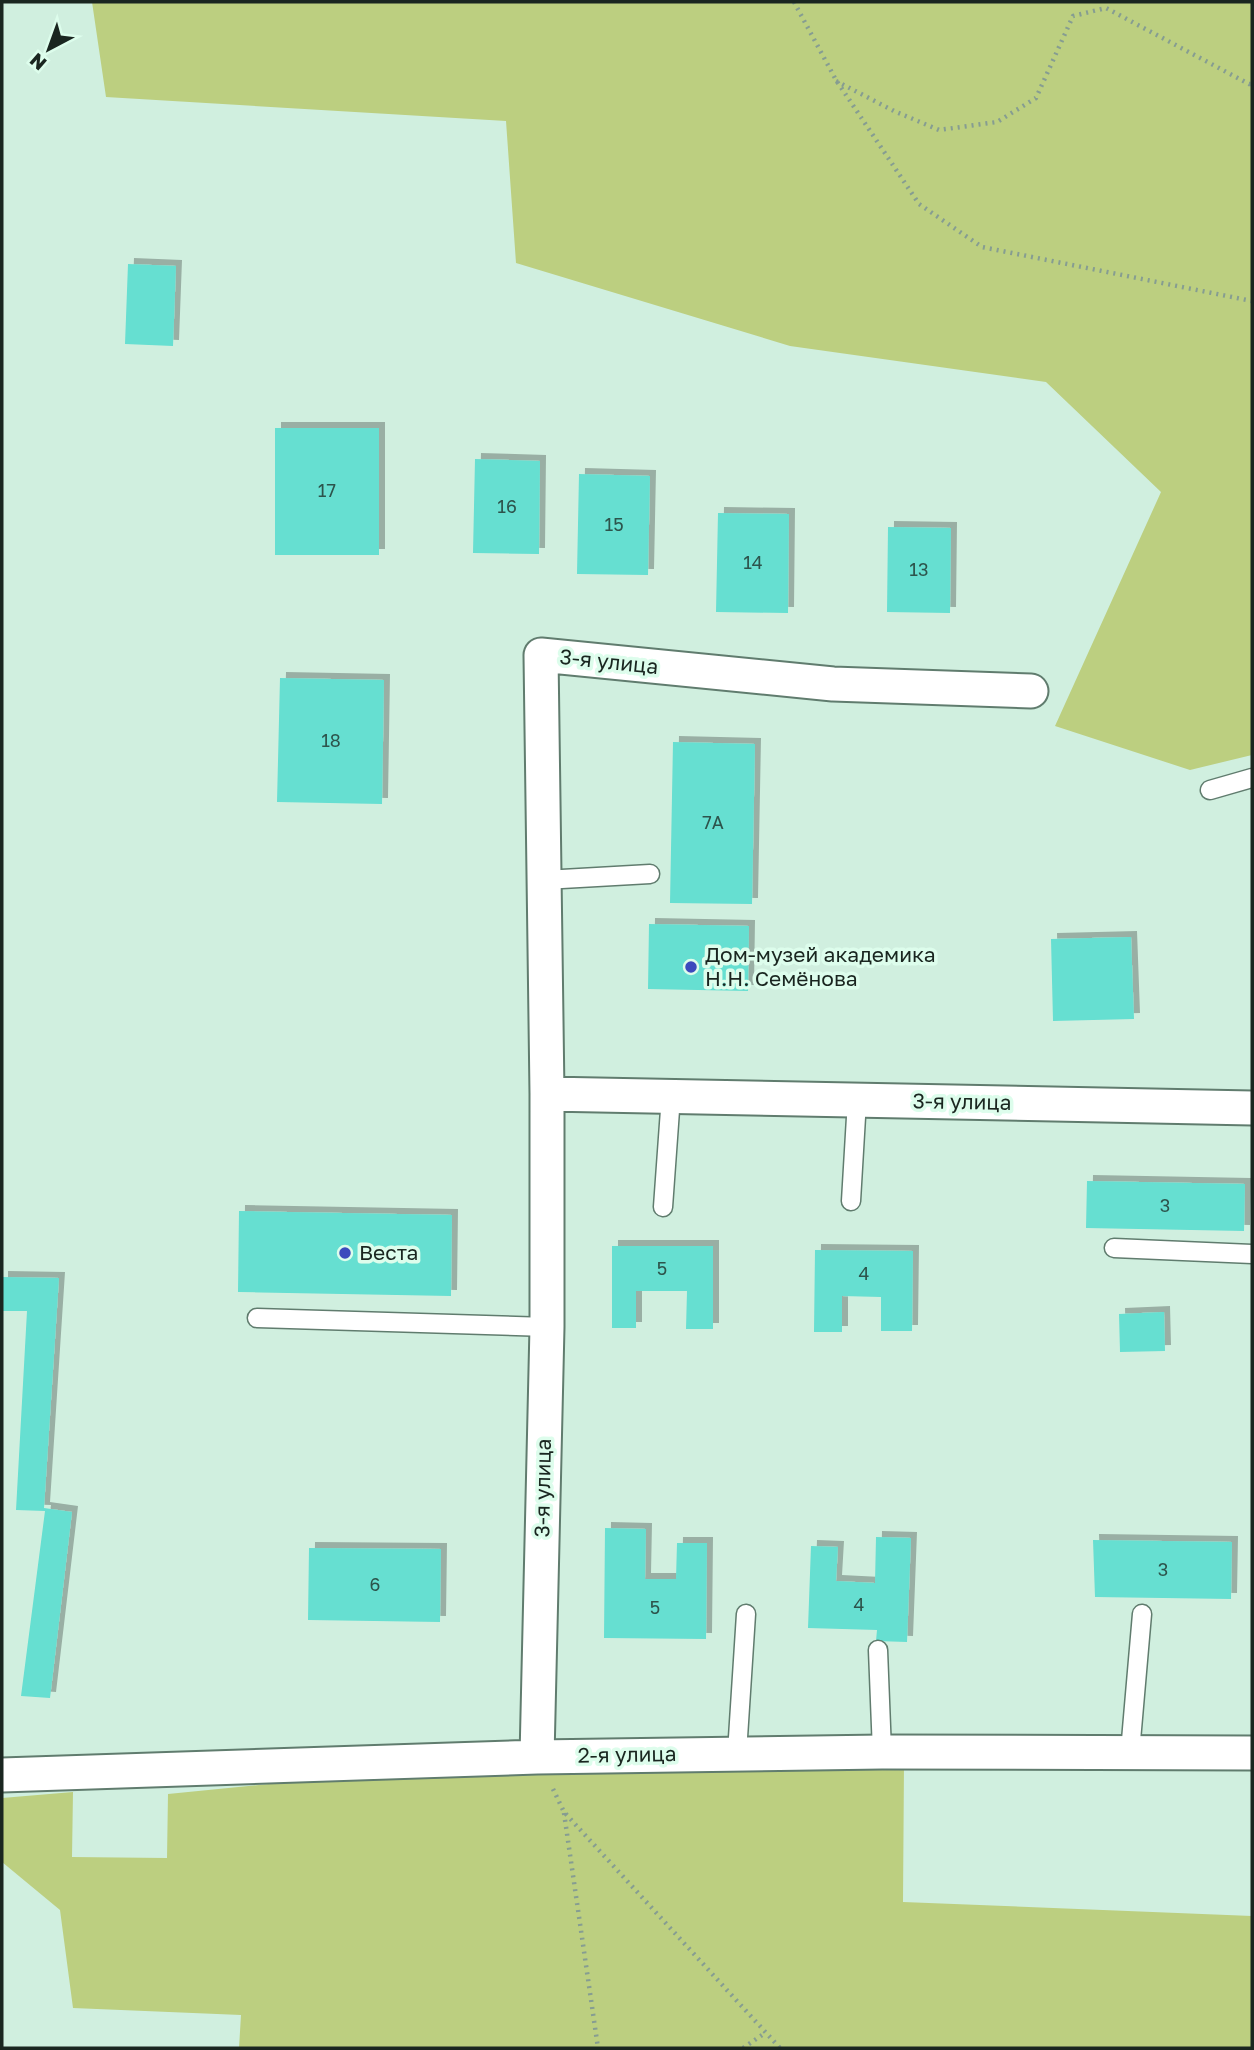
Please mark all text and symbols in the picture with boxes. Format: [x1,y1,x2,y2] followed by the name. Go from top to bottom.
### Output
[14,14,84,84] north arrow
[25,49,51,76] text: N
[318,479,336,501] house number: 17
[497,495,517,517] house number: 16
[604,513,624,535] house number: 15
[743,551,763,573] house number: 14
[909,558,929,580] house number: 13
[559,643,660,679] street label: 3-я улица
[321,729,341,751] house number: 18
[702,811,724,833] house number: 7А
[705,941,936,991] place label: Дом-музей академика Н.Н. Семёнова
[683,959,699,975] marker: Дом-музей академика Н.Н. Семёнова
[912,1087,1012,1115] street label: 3-я улица
[1160,1194,1170,1216] house number: 3
[359,1239,418,1265] place label: Веста
[337,1245,353,1261] marker: Веста
[657,1257,667,1279] house number: 5
[859,1262,870,1284] house number: 4
[528,1438,556,1538] street label: 3-я улица
[1158,1558,1168,1580] house number: 3
[370,1573,380,1595] house number: 6
[854,1593,865,1615] house number: 4
[650,1596,660,1618] house number: 5
[577,1740,677,1768] street label: 2-я улица

